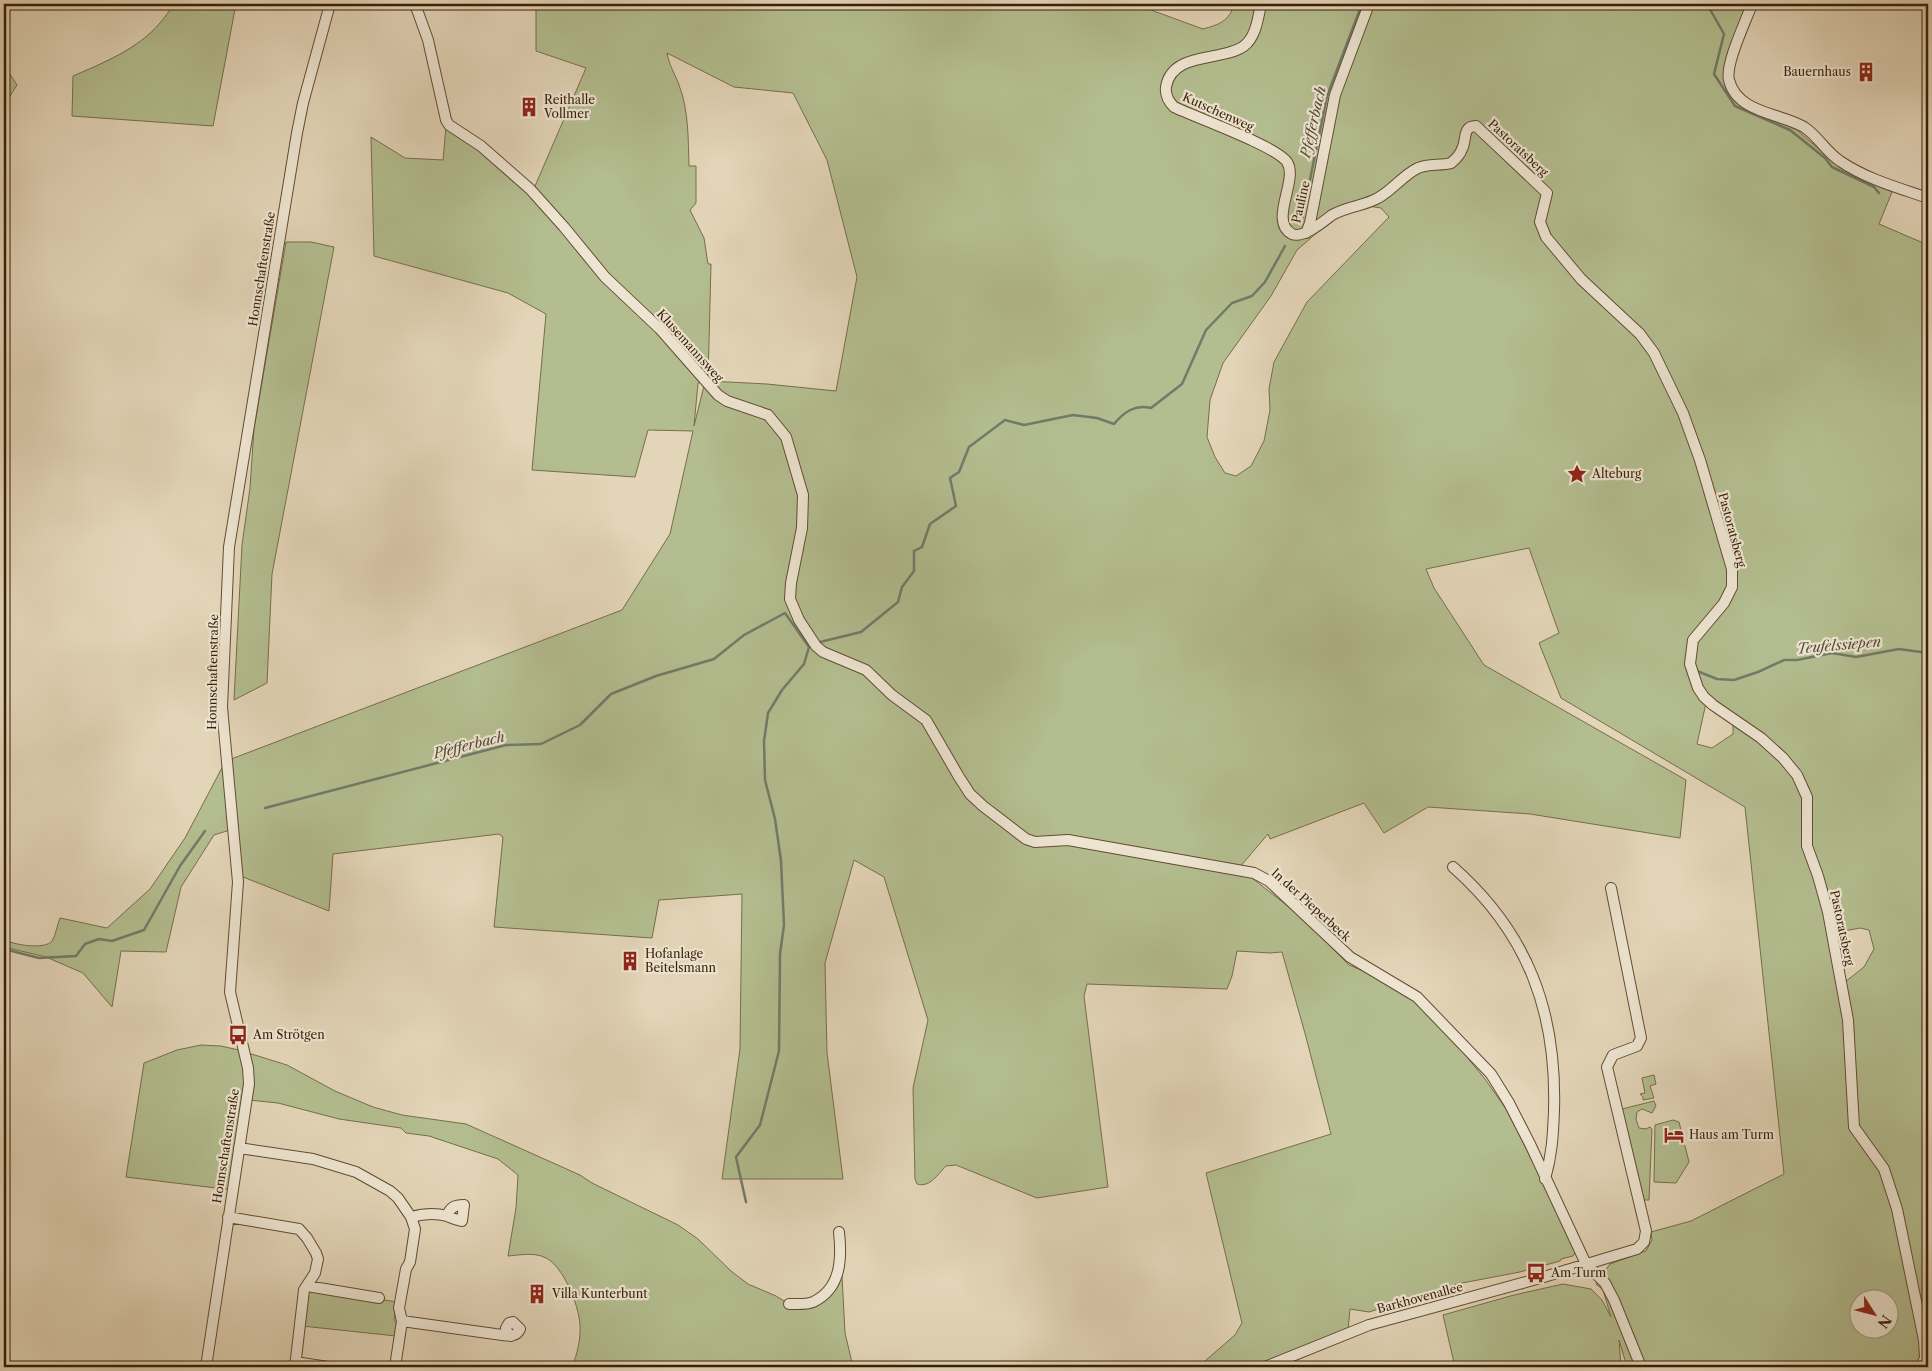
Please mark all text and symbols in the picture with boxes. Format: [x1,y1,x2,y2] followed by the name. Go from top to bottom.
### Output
[1855,61,1877,83] building icon: Bauernhaus
[1783,64,1851,79] place label: Bauernhaus
[1296,85,1330,160] water label: Pfefferbach
[1180,89,1257,134] street label: Kutschenweg
[543,92,595,121] place label: Reithalle Vollmer
[518,96,540,118] building icon: Reithalle Vollmer
[1485,116,1552,180] street label: Pastoratsberg
[1288,179,1313,224] street label: Pauline
[245,210,278,327] street label: Honnschaftenstraße
[654,306,727,386] street label: Klusemannsweg
[1566,463,1588,485] place icon: Alteburg
[1591,466,1642,481] place label: Alteburg
[1715,491,1750,570] street label: Pastoratsberg
[204,614,221,730] street label: Honnschaftenstraße
[1796,632,1882,658] water label: Teufelssiepen
[431,727,506,763] water label: Pfefferbach
[1268,865,1355,945] street label: In der Pieperbeck
[1827,889,1858,968] street label: Pastoratsberg
[645,946,717,975] place label: Hofanlage Beitelsmann
[619,950,641,972] building icon: Hofanlage Beitelsmann
[227,1024,249,1046] bus stop icon: Am Strötgen
[252,1027,325,1042] place label: Am Strötgen
[209,1087,242,1204] street label: Honnschaftenstraße
[1663,1124,1685,1146] hotel icon: Haus am Turm
[1689,1127,1774,1142] place label: Haus am Turm
[1525,1262,1547,1284] bus stop icon: Am Turm
[1550,1265,1606,1280] place label: Am Turm
[1375,1279,1465,1316] street label: Barkhovenallee
[526,1283,548,1305] building icon: Villa Kunterbunt
[551,1286,648,1301] place label: Villa Kunterbunt
[1850,1288,1900,1338] north arrow
[1874,1311,1895,1332] text: N

